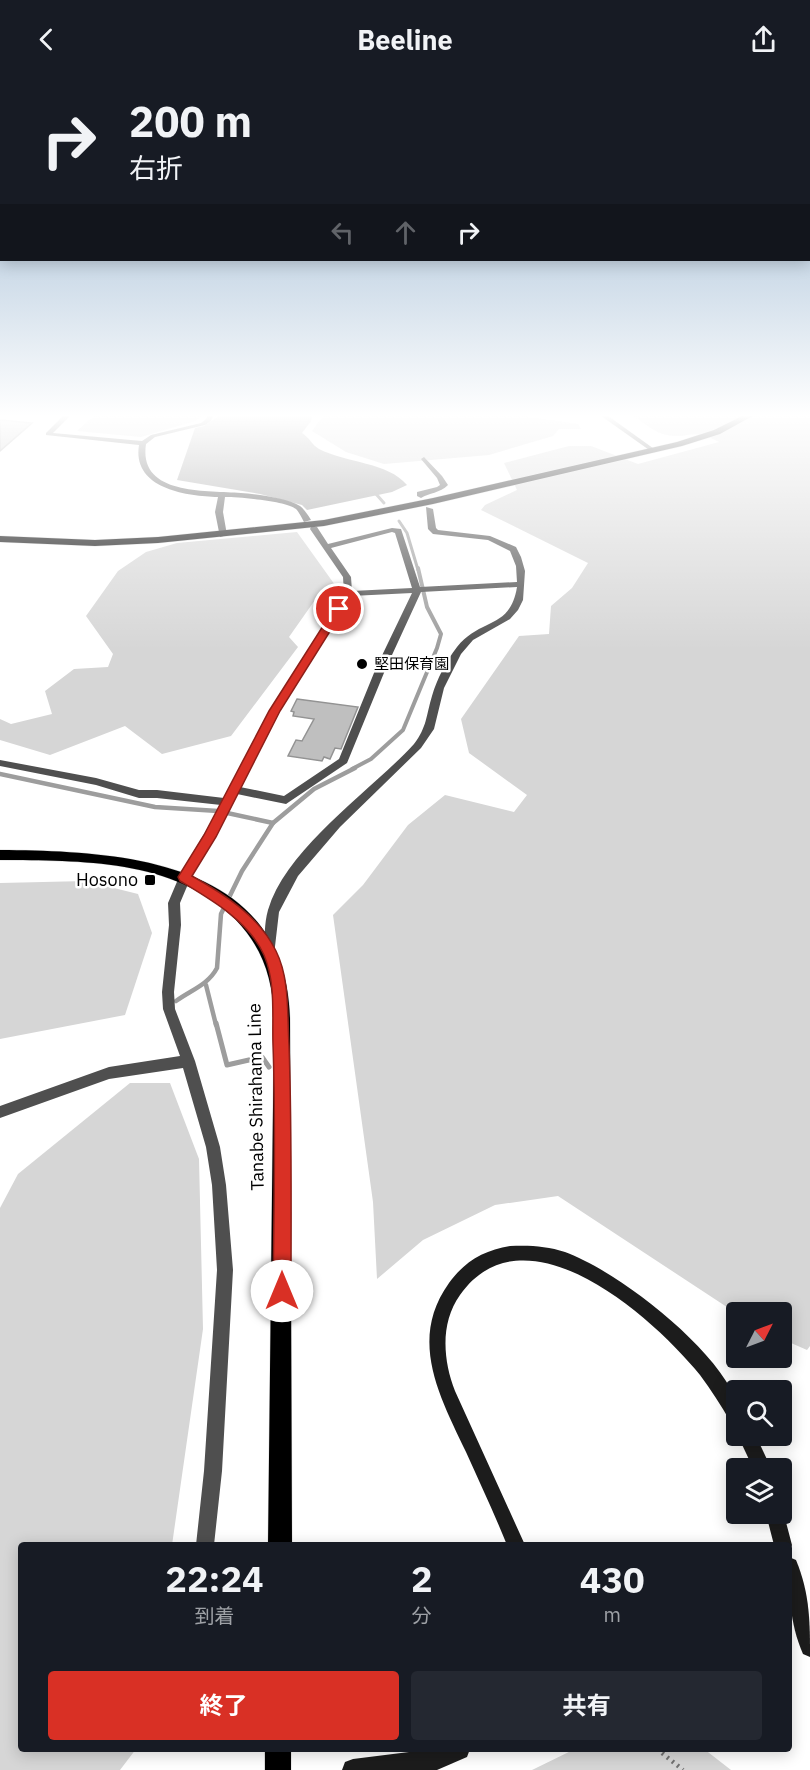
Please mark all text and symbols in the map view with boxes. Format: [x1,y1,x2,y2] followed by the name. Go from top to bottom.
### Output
[357,22,453,57] text: Beeline
[30,23,63,56] icon: back
[747,23,780,56] icon: share
[129,94,252,149] text: 200 m
[30,102,108,180] icon: right
[129,150,183,185] text: 右折
[326,216,359,249] icon: left
[389,216,422,249] icon: ahead
[452,216,485,249] icon: right
[313,583,364,634] pin
[322,592,355,625] icon: arrive
[374,654,449,673] place label: 堅田保育園
[355,657,369,671] marker: 堅田保育園
[76,868,138,891] place label: Hosono
[143,873,157,887] marker: Hosono
[242,1003,269,1191] street label: Tanabe Shirahama Line
[250,1259,314,1323] position arrow
[726,1302,792,1368] north arrow
[726,1302,792,1524] map controls
[726,1380,792,1446] button: search
[726,1458,792,1524] button: layers
[165,1555,264,1602] text: 22:24
[411,1555,433,1602] text: 2
[580,1556,645,1603] text: 430
[604,1601,621,1628] text: m
[194,1602,234,1629] text: 到着
[412,1602,432,1629] text: 分
[48,1671,399,1740] button: 終了
[411,1671,762,1740] button: 共有

